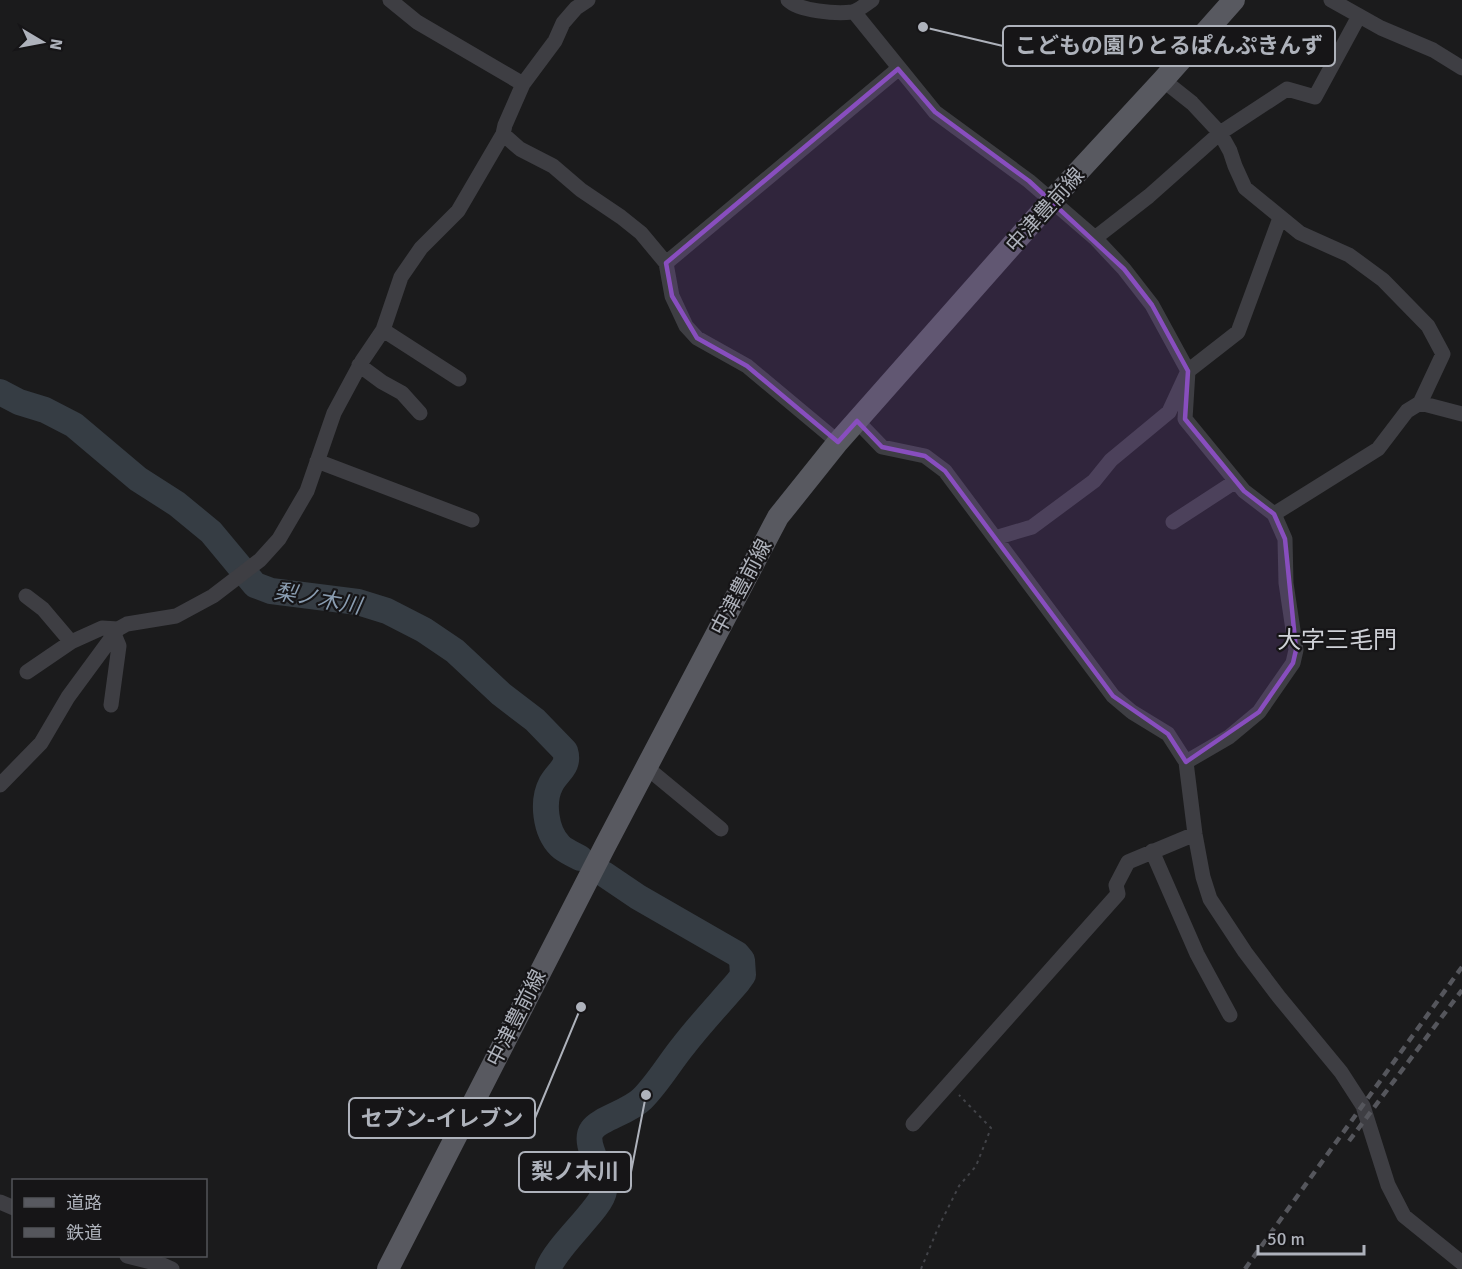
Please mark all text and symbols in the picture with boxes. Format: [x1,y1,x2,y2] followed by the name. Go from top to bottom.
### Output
[12,12,72,72] north arrow
[1003,26,1335,66] callout: こどもの園りとるぱんぷきんず
[1015,32,1323,59] text: こどもの園りとるぱんぷきんず
[45,37,67,52] text: N
[1000,162,1090,258] street label: 中津豊前線
[705,535,777,639] street label: 中津豊前線
[272,578,366,620] water label: 梨ノ木川
[1277,625,1397,655] district label: 大字三毛門
[481,965,551,1071] street label: 中津豊前線
[349,1098,535,1138] callout: セブン-イレブン
[361,1105,523,1132] text: セブン-イレブン
[519,1152,631,1192] callout: 梨ノ木川
[531,1158,619,1185] text: 梨ノ木川
[12,1179,207,1257] legend
[66,1192,102,1214] text: 道路
[1258,1218,1364,1256] scale bar
[66,1222,102,1244] text: 鉄道
[1267,1228,1305,1250] text: 50 m

